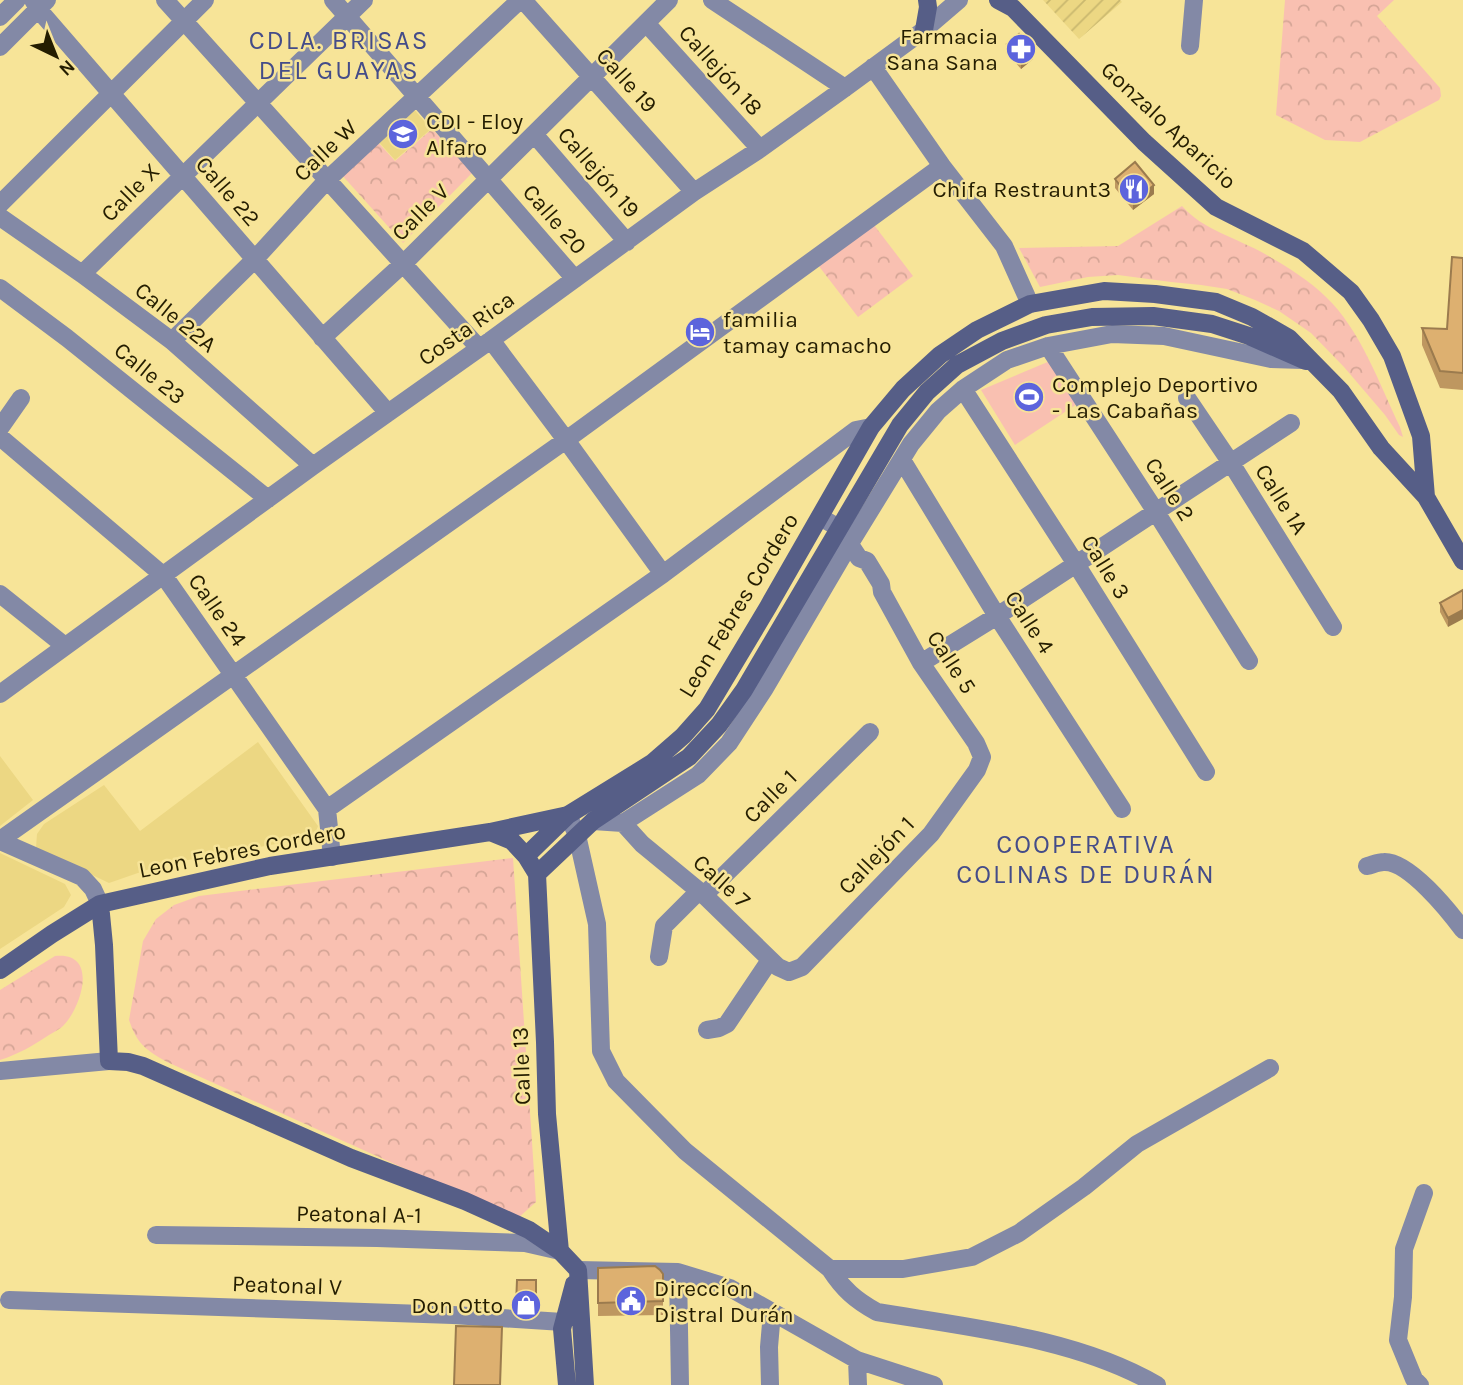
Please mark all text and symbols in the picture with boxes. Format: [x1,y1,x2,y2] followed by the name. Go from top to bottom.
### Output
[673,20,768,121] street label: Callejón 18
[21,21,91,91] north arrow
[886,23,998,76] place label: Farmacia Sana Sana
[249,25,429,86] district label: CDLA. BRISAS DEL GUAYAS
[1004,32,1038,66] pharmacy icon: Farmacia Sana Sana
[591,42,663,118] street label: Calle 19
[54,55,79,80] text: N
[1095,56,1242,195] street label: Gonzalo Aparicio
[426,108,524,161] place label: CDI - Eloy Alfaro
[288,113,363,187] street label: Calle W
[386,117,420,151] school or university icon: CDI - Eloy Alfaro
[552,121,645,223] street label: Callejón 19
[190,151,265,232] street label: Calle 22
[95,157,165,227] street label: Calle X
[1117,172,1151,206] restaurant icon: Chifa Restraunt3
[933,176,1111,203] place label: Chifa Restraunt3
[386,178,455,247] street label: Calle V
[517,179,592,260] street label: Calle 20
[130,276,222,358] street label: Calle 22A
[413,286,519,371] street label: Costa Rica
[723,306,892,359] place label: familia tamay camacho
[683,315,717,349] hotel icon: familia tamay camacho
[109,337,191,410] street label: Calle 23
[1052,371,1258,424] place label: Complejo Deportivo - Las Cabañas
[1012,380,1046,414] sports icon: Complejo Deportivo - Las Cabañas
[1139,452,1200,526] street label: Calle 2
[1250,459,1314,539] street label: Calle 1A
[673,508,804,702] street label: Leon Febres Cordero
[1075,530,1136,604] street label: Calle 3
[183,569,253,652] street label: Calle 24
[999,586,1060,659] street label: Calle 4
[921,626,982,699] street label: Calle 5
[738,764,803,829] street label: Calle 1
[833,811,920,900] street label: Callejón 1
[136,817,348,884] street label: Leon Febres Cordero
[956,829,1216,890] district label: COOPERATIVA COLINAS DE DURÁN
[687,849,756,914] street label: Calle 7
[507,1026,536,1105] street label: Calle 13
[296,1200,422,1229] street label: Peatonal A-1
[232,1270,342,1301] street label: Peatonal V
[654,1275,794,1328] place label: Direccíon Distral Durán
[614,1284,648,1318] public building icon: Direccíon Distral Durán
[509,1288,543,1322] shop icon: Don Otto
[411,1292,503,1319] place label: Don Otto

